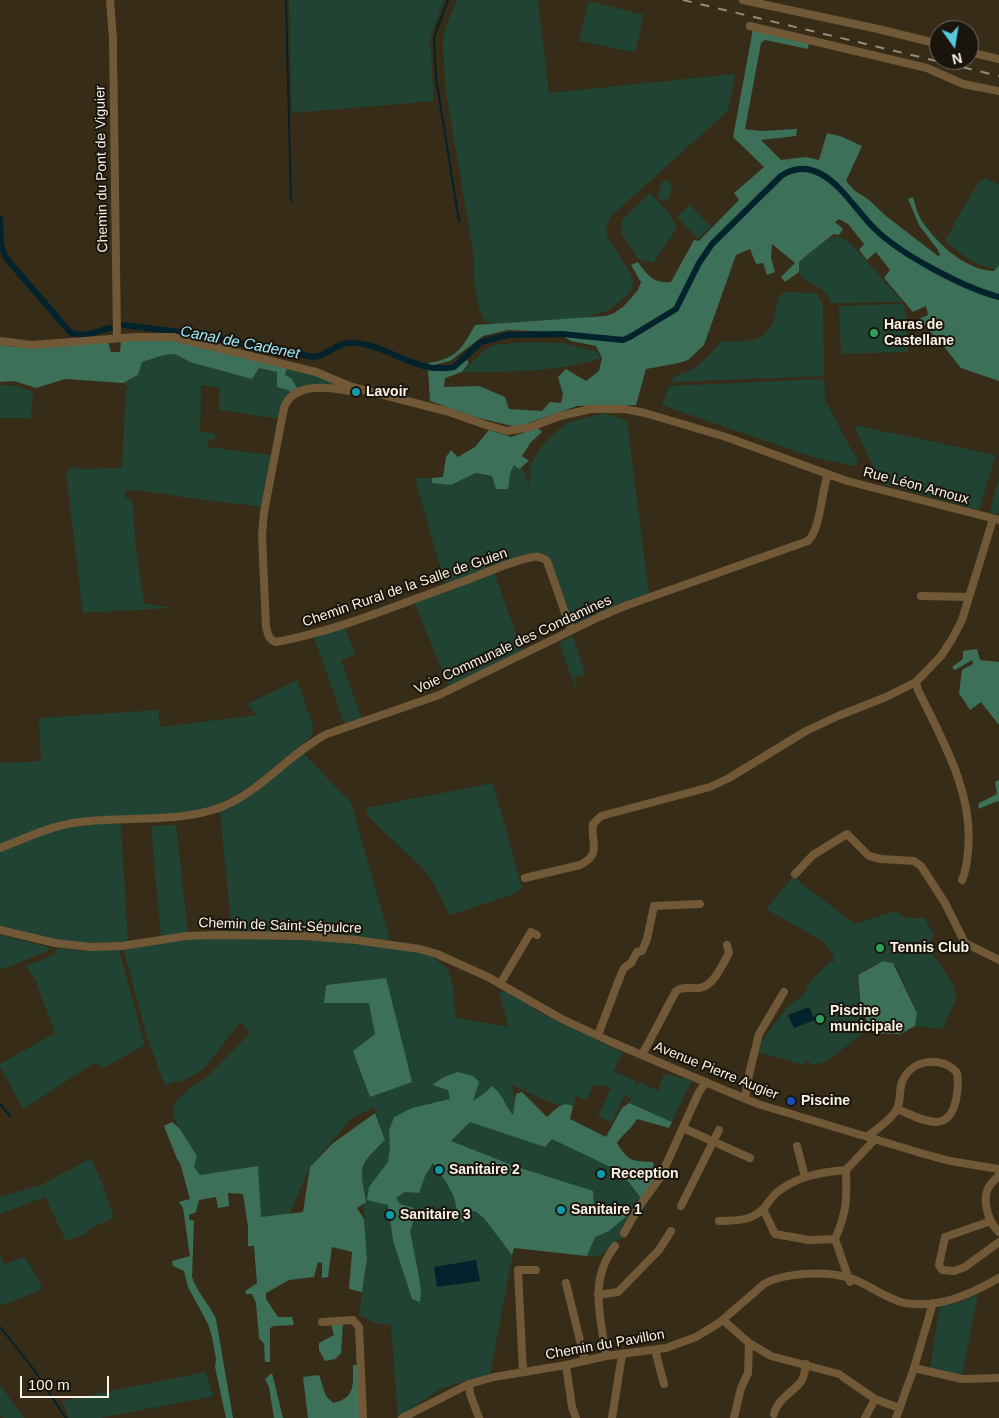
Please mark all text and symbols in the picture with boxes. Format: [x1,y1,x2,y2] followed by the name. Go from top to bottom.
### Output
[929,20,979,70] north arrow
[950,50,964,68] text: N
[92,85,112,253] street label: Chemin du Pont de Viguier
[884,317,954,350] place label: Haras de Castellane
[179,323,301,363] water label: Canal de Cadenet
[868,327,880,339] marker: Haras de Castellane
[366,384,408,400] place label: Lavoir
[350,386,362,398] marker: Lavoir
[861,464,971,508] street label: Rue Léon Arnoux
[300,545,510,631] street label: Chemin Rural de la Salle de Guien
[412,592,614,698] street label: Voie Communale des Condamines
[198,915,362,937] street label: Chemin de Saint-Sépulcre
[890,940,969,956] place label: Tennis Club
[874,942,886,954] marker: Tennis Club
[830,1003,903,1036] place label: Piscine municipale
[814,1013,826,1025] marker: Piscine municipale
[651,1038,781,1104] street label: Avenue Pierre Augier
[801,1093,850,1109] place label: Piscine
[785,1095,797,1107] marker: Piscine
[449,1162,520,1178] place label: Sanitaire 2
[433,1164,445,1176] marker: Sanitaire 2
[611,1166,679,1182] place label: Reception
[595,1168,607,1180] marker: Reception
[571,1202,642,1218] place label: Sanitaire 1
[555,1204,567,1216] marker: Sanitaire 1
[400,1207,471,1223] place label: Sanitaire 3
[384,1209,396,1221] marker: Sanitaire 3
[544,1326,666,1364] street label: Chemin du Pavillon
[22,1366,111,1398] scale bar
[28,1376,70,1393] text: 100 m

